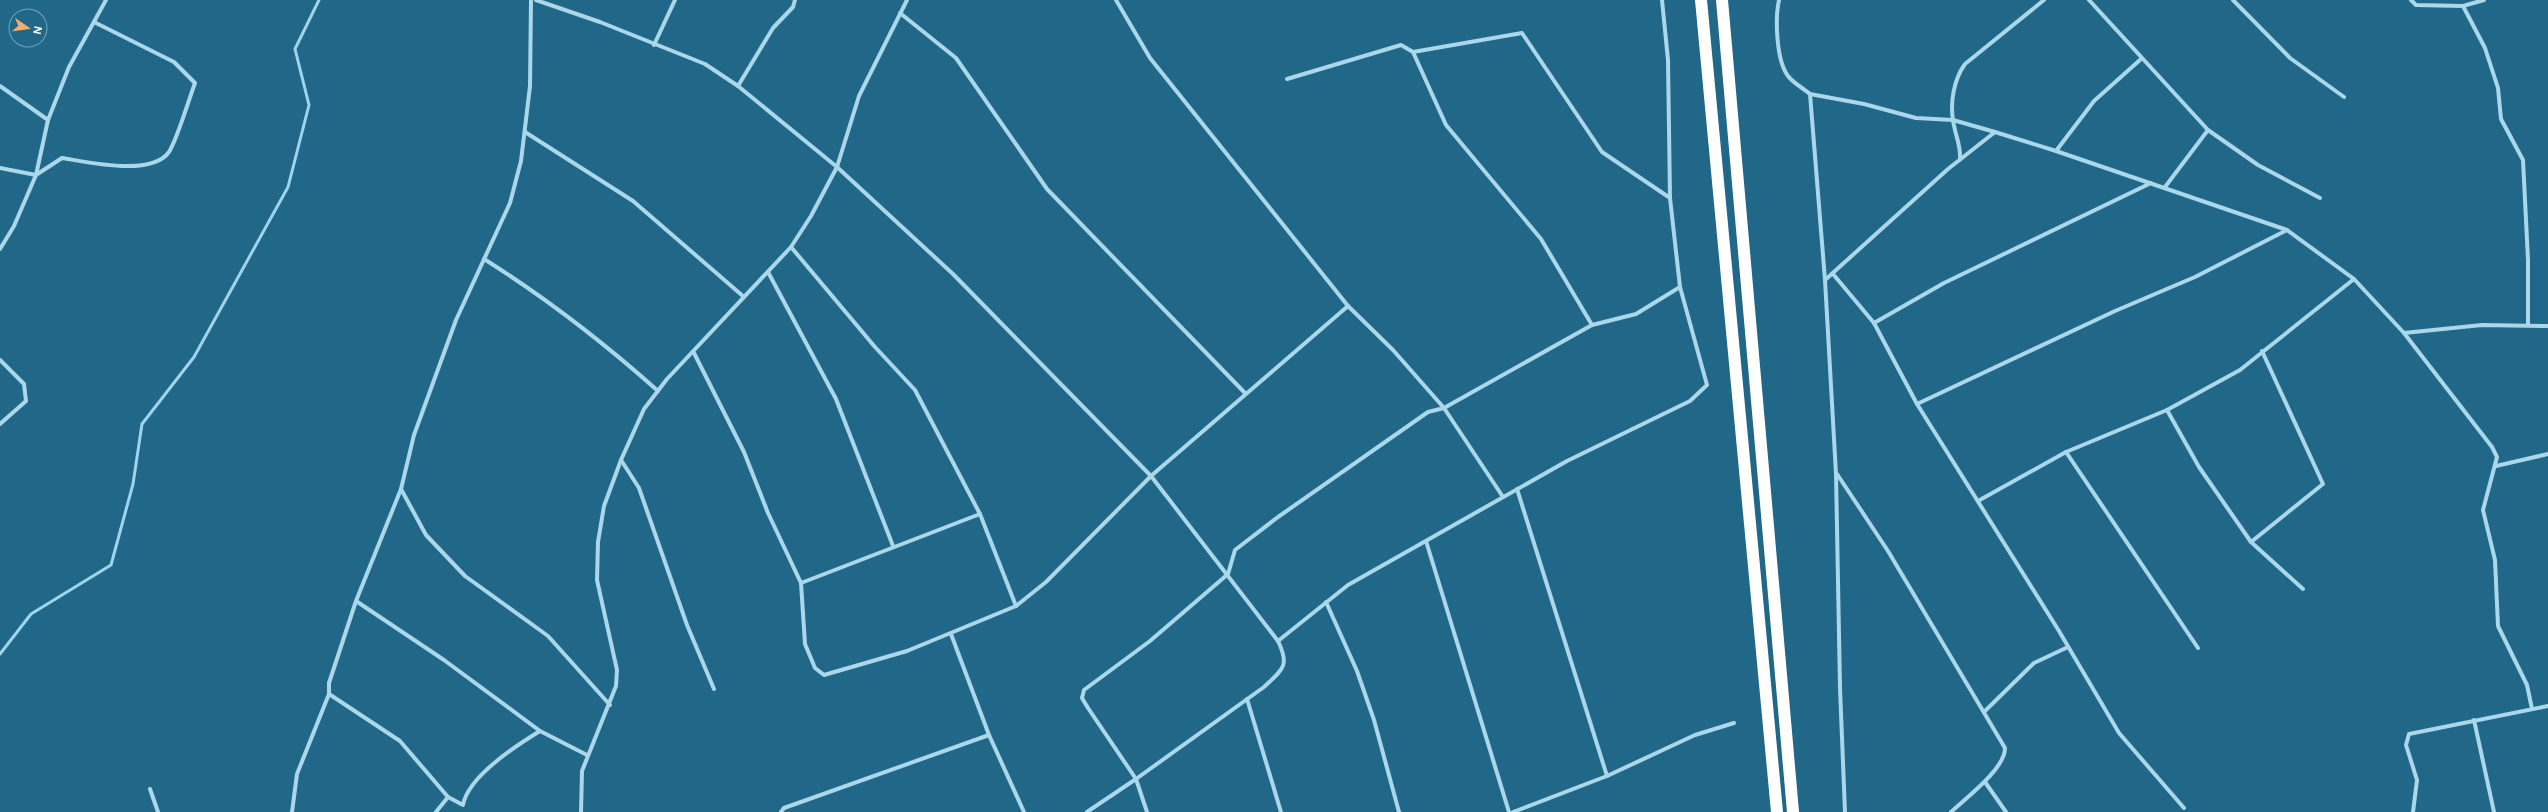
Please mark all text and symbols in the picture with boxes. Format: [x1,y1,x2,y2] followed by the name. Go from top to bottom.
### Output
[8,8,48,48] north arrow
[30,25,45,36] text: N

